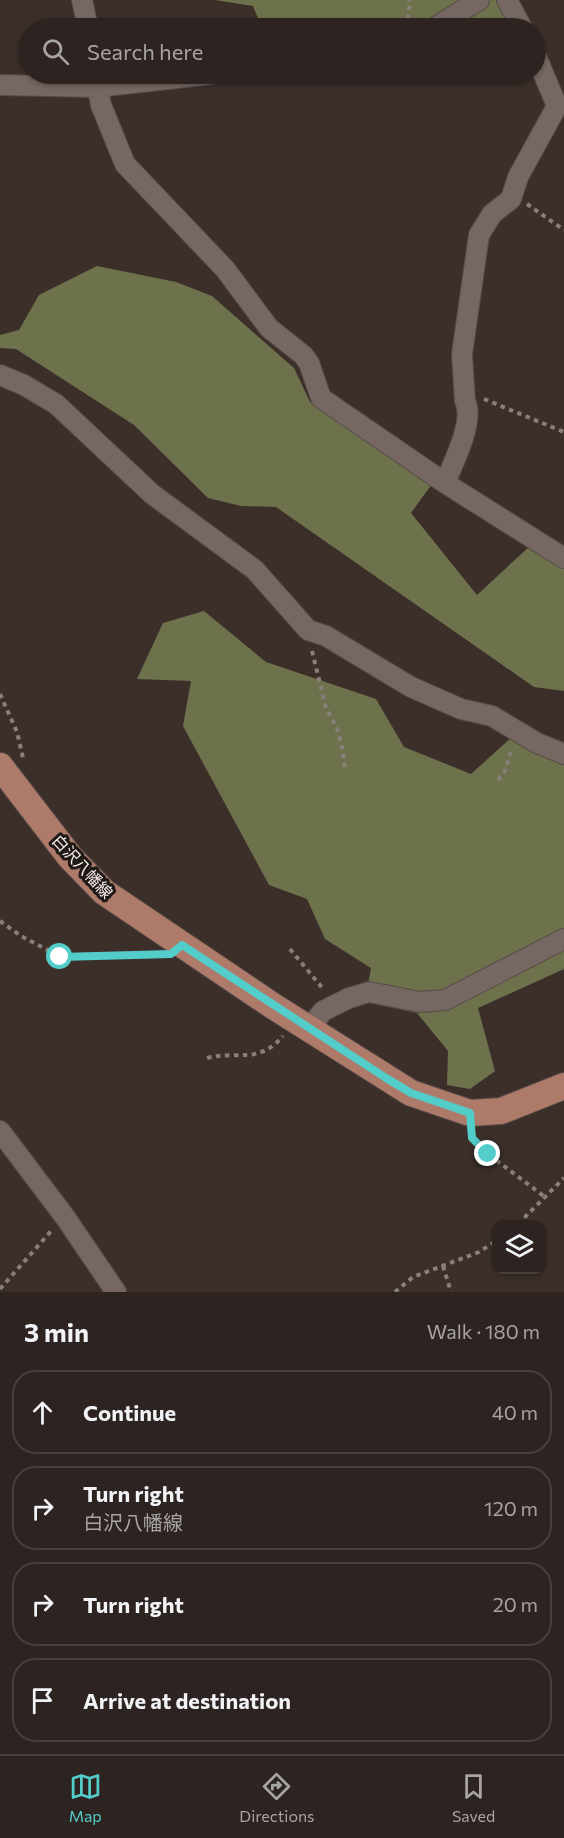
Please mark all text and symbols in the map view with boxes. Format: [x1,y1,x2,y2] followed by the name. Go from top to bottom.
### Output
[18,18,546,84] search box
[39,35,72,68] icon: search
[87,38,203,65] text: Search here
[49,830,117,902] street label: 白沢八幡線
[46,943,72,969] route start
[474,1140,500,1166] route end
[492,1220,546,1274] map controls
[492,1220,546,1274] button: layers
[24,1316,89,1347] text: 3 min
[427,1319,540,1343] text: Walk · 180 m
[26,1396,59,1429] icon: ahead
[83,1399,176,1426] text: Continue
[492,1400,538,1424] text: 40 m
[83,1480,184,1507] text: Turn right
[26,1492,59,1525] icon: right
[484,1496,538,1520] text: 120 m
[83,1510,183,1534] text: 白沢八幡線
[26,1588,59,1621] icon: right
[83,1591,184,1618] text: Turn right
[493,1592,538,1616] text: 20 m
[26,1684,59,1717] icon: arrive
[83,1687,291,1714] text: Arrive at destination
[69,1770,102,1825] tab: Map
[239,1770,314,1825] tab: Directions
[452,1770,495,1825] tab: Saved

